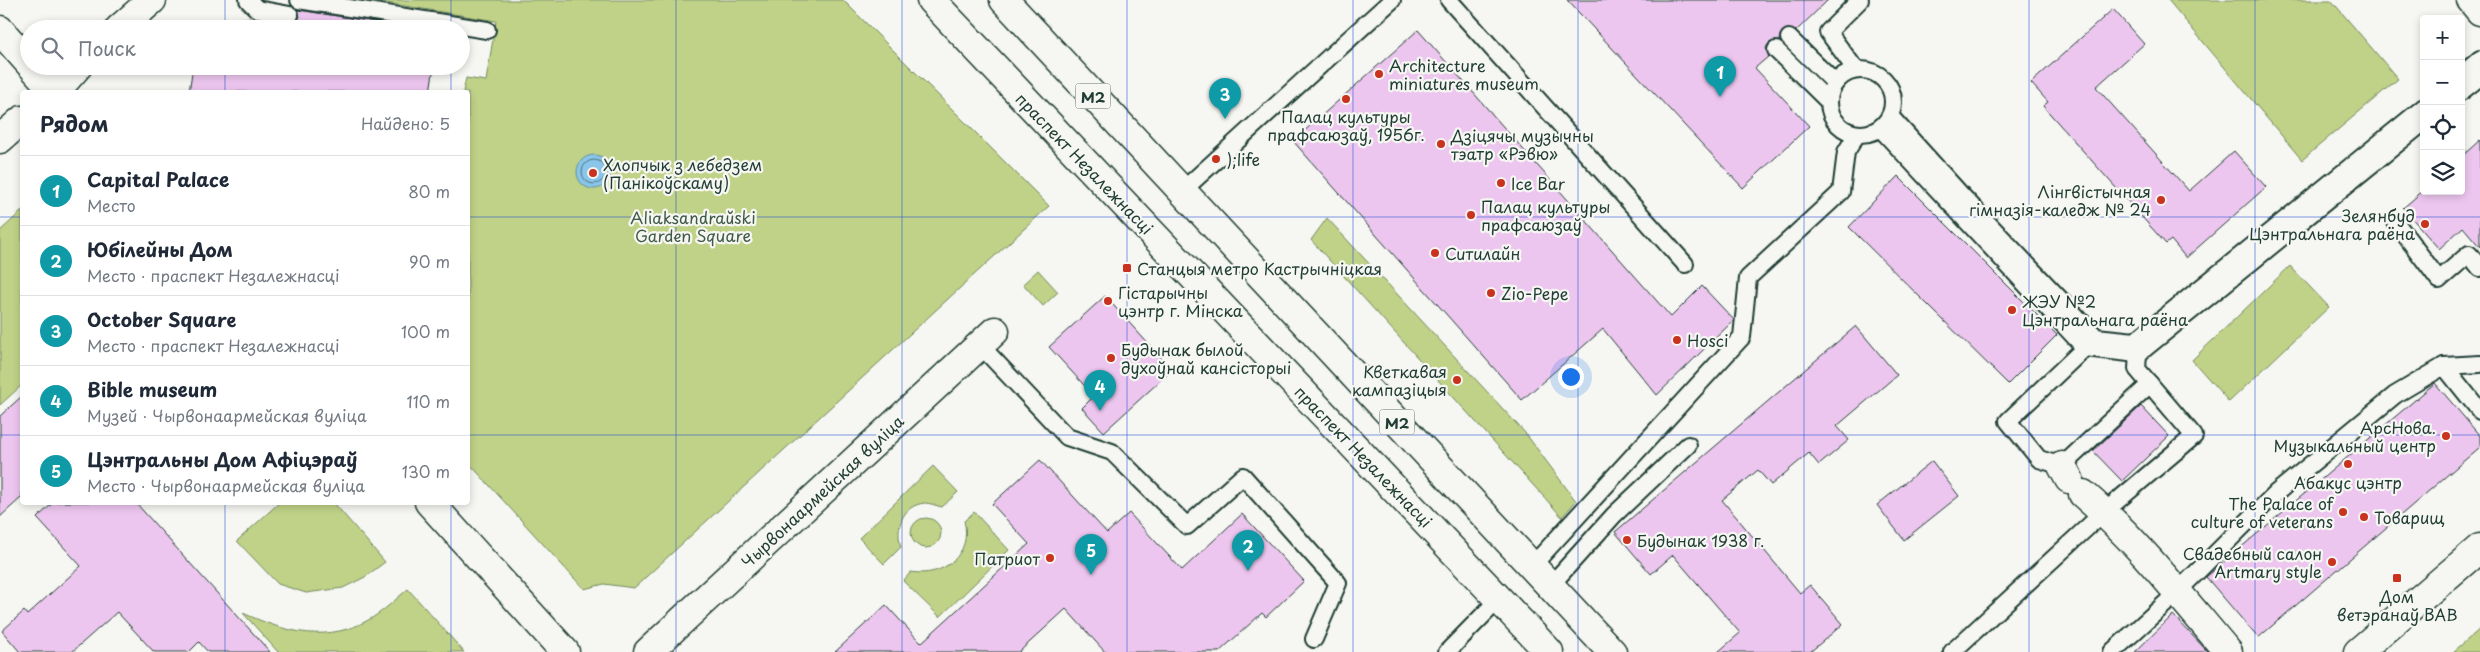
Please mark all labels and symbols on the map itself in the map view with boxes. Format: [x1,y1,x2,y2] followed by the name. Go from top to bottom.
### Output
[1389,53,1539,95] place label: Architecture miniatures museum
[1704,56,1736,97] pin: 1
[1373,68,1385,80] marker: Architecture miniatures museum
[1209,78,1241,119] pin: 3
[1076,84,1110,108] road number: М2
[1011,87,1159,239] street label: праспект Незалежнасці
[1340,93,1352,105] marker: Палац культуры прафсаюзаў, 1956г.
[1267,104,1425,146] place label: Палац культуры прафсаюзаў, 1956г.
[1450,123,1594,165] place label: Дзіцячы музычны тэатр «Рэвю»
[1435,138,1447,150] marker: Дзіцячы музычны тэатр «Рэвю»
[1226,147,1260,171] place label: );life
[603,152,762,194] place label: Хлопчык з лебедзем (Панікоўскаму)
[1210,153,1222,165] marker: );life
[587,167,599,179] marker: Хлопчык з лебедзем (Панікоўскаму)
[1511,171,1566,195] place label: Ice Bar
[1495,177,1507,189] marker: Ice Bar
[1969,179,2151,221] place label: Лінгвістычная гімназія-каледж № 24
[1481,194,1611,236] place label: Палац культуры прафсаюзаў
[2155,194,2167,206] marker: Лінгвістычная гімназія-каледж № 24
[2249,203,2415,245] place label: Зелянбуд Цэнтральнага раёна
[630,205,756,247] park label: Aliaksandraŭski Garden Square
[1465,209,1477,221] marker: Палац культуры прафсаюзаў
[2419,218,2431,230] marker: Зелянбуд Цэнтральнага раёна
[1445,241,1520,265] place label: Ситилайн
[1429,247,1441,259] marker: Ситилайн
[1137,256,1382,280] place label: Станцыя метро Кастрычніцкая
[1121,262,1133,274] marker: Станцыя метро Кастрычніцкая
[1118,280,1243,322] place label: Гістарычны цэнтр г. Мінска
[1501,281,1569,305] place label: Zio-Pepe
[1485,287,1497,299] marker: Zio-Pepe
[2022,289,2188,331] place label: ЖЭУ №2 Цэнтральнага раёна
[1102,295,1114,307] marker: Гістарычны цэнтр г. Мінска
[2006,304,2018,316] marker: ЖЭУ №2 Цэнтральнага раёна
[1687,328,1729,352] place label: Hosci
[1671,334,1683,346] marker: Hosci
[1121,337,1291,379] place label: Будынак былой духоўнай кансісторыі
[1105,352,1117,364] marker: Будынак былой духоўнай кансісторыі
[1352,359,1447,401] place label: Кветкавая кампазіцыя
[1558,364,1584,390] your location
[1084,370,1116,411] pin: 4
[1451,374,1463,386] marker: Кветкавая кампазіцыя
[1290,380,1438,532] street label: праспект Незалежнасці
[735,409,909,573] street label: Чырвонаармейская вуліца
[1380,410,1414,434] road number: М2
[2273,415,2436,457] place label: АрсНова. Музыкальный центр
[2440,430,2452,442] marker: АрсНова. Музыкальный центр
[2342,458,2354,470] marker: Абакус цэнтр
[2294,470,2402,494] place label: Абакус цэнтр
[2191,491,2335,533] place label: The Palace of culture of veterans
[2374,505,2445,529] place label: Товарищ
[2337,506,2349,518] marker: The Palace of culture of veterans
[2358,511,2370,523] marker: Товарищ
[1637,528,1764,552] place label: Будынак 1938 г.
[1232,530,1264,571] pin: 2
[1075,534,1107,575] pin: 5
[1621,534,1633,546] marker: Будынак 1938 г.
[2183,541,2322,583] place label: Свадебный салон Artmary style
[974,546,1040,570] place label: Патриот
[1044,552,1056,564] marker: Патриот
[2326,556,2338,568] marker: Свадебный салон Artmary style
[2391,572,2403,584] marker: Дом ветэранаў ВАВ
[2337,584,2457,626] place label: Дом ветэранаў ВАВ

